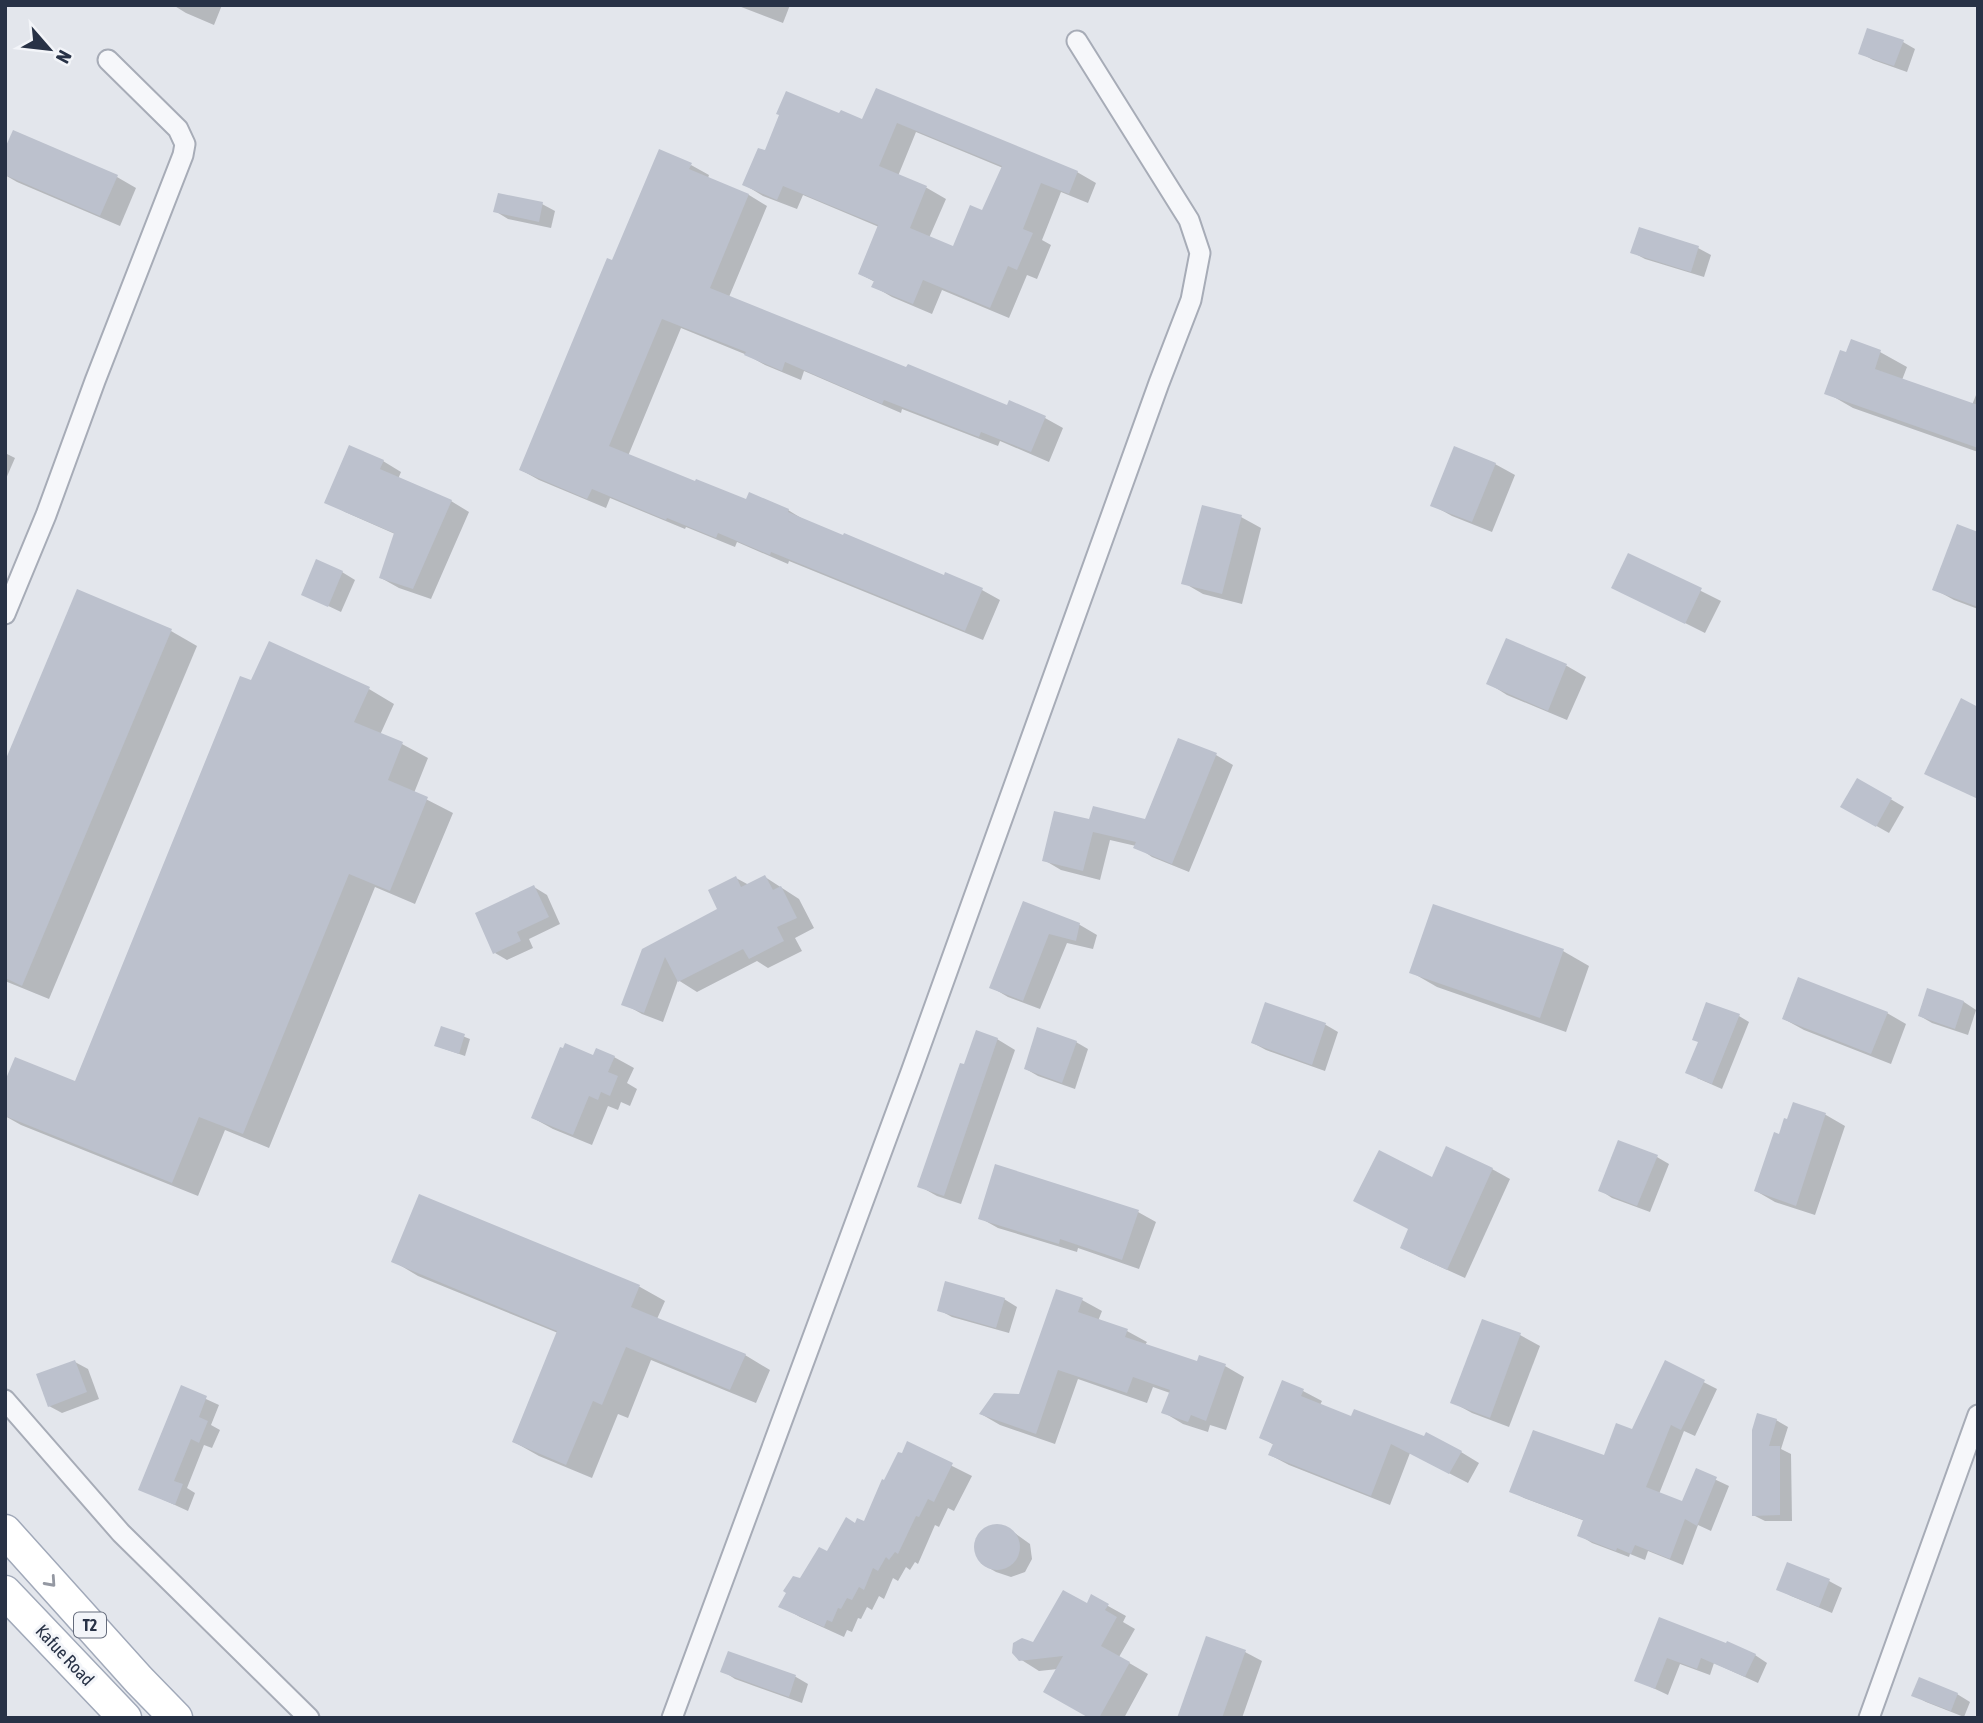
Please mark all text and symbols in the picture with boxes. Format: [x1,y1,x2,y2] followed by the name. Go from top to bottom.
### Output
[14,14,84,84] north arrow
[52,47,76,67] text: N
[43,1574,55,1587] one-way arrow
[74,1612,106,1638] road number: T2
[32,1620,98,1690] street label: Kafue Road

